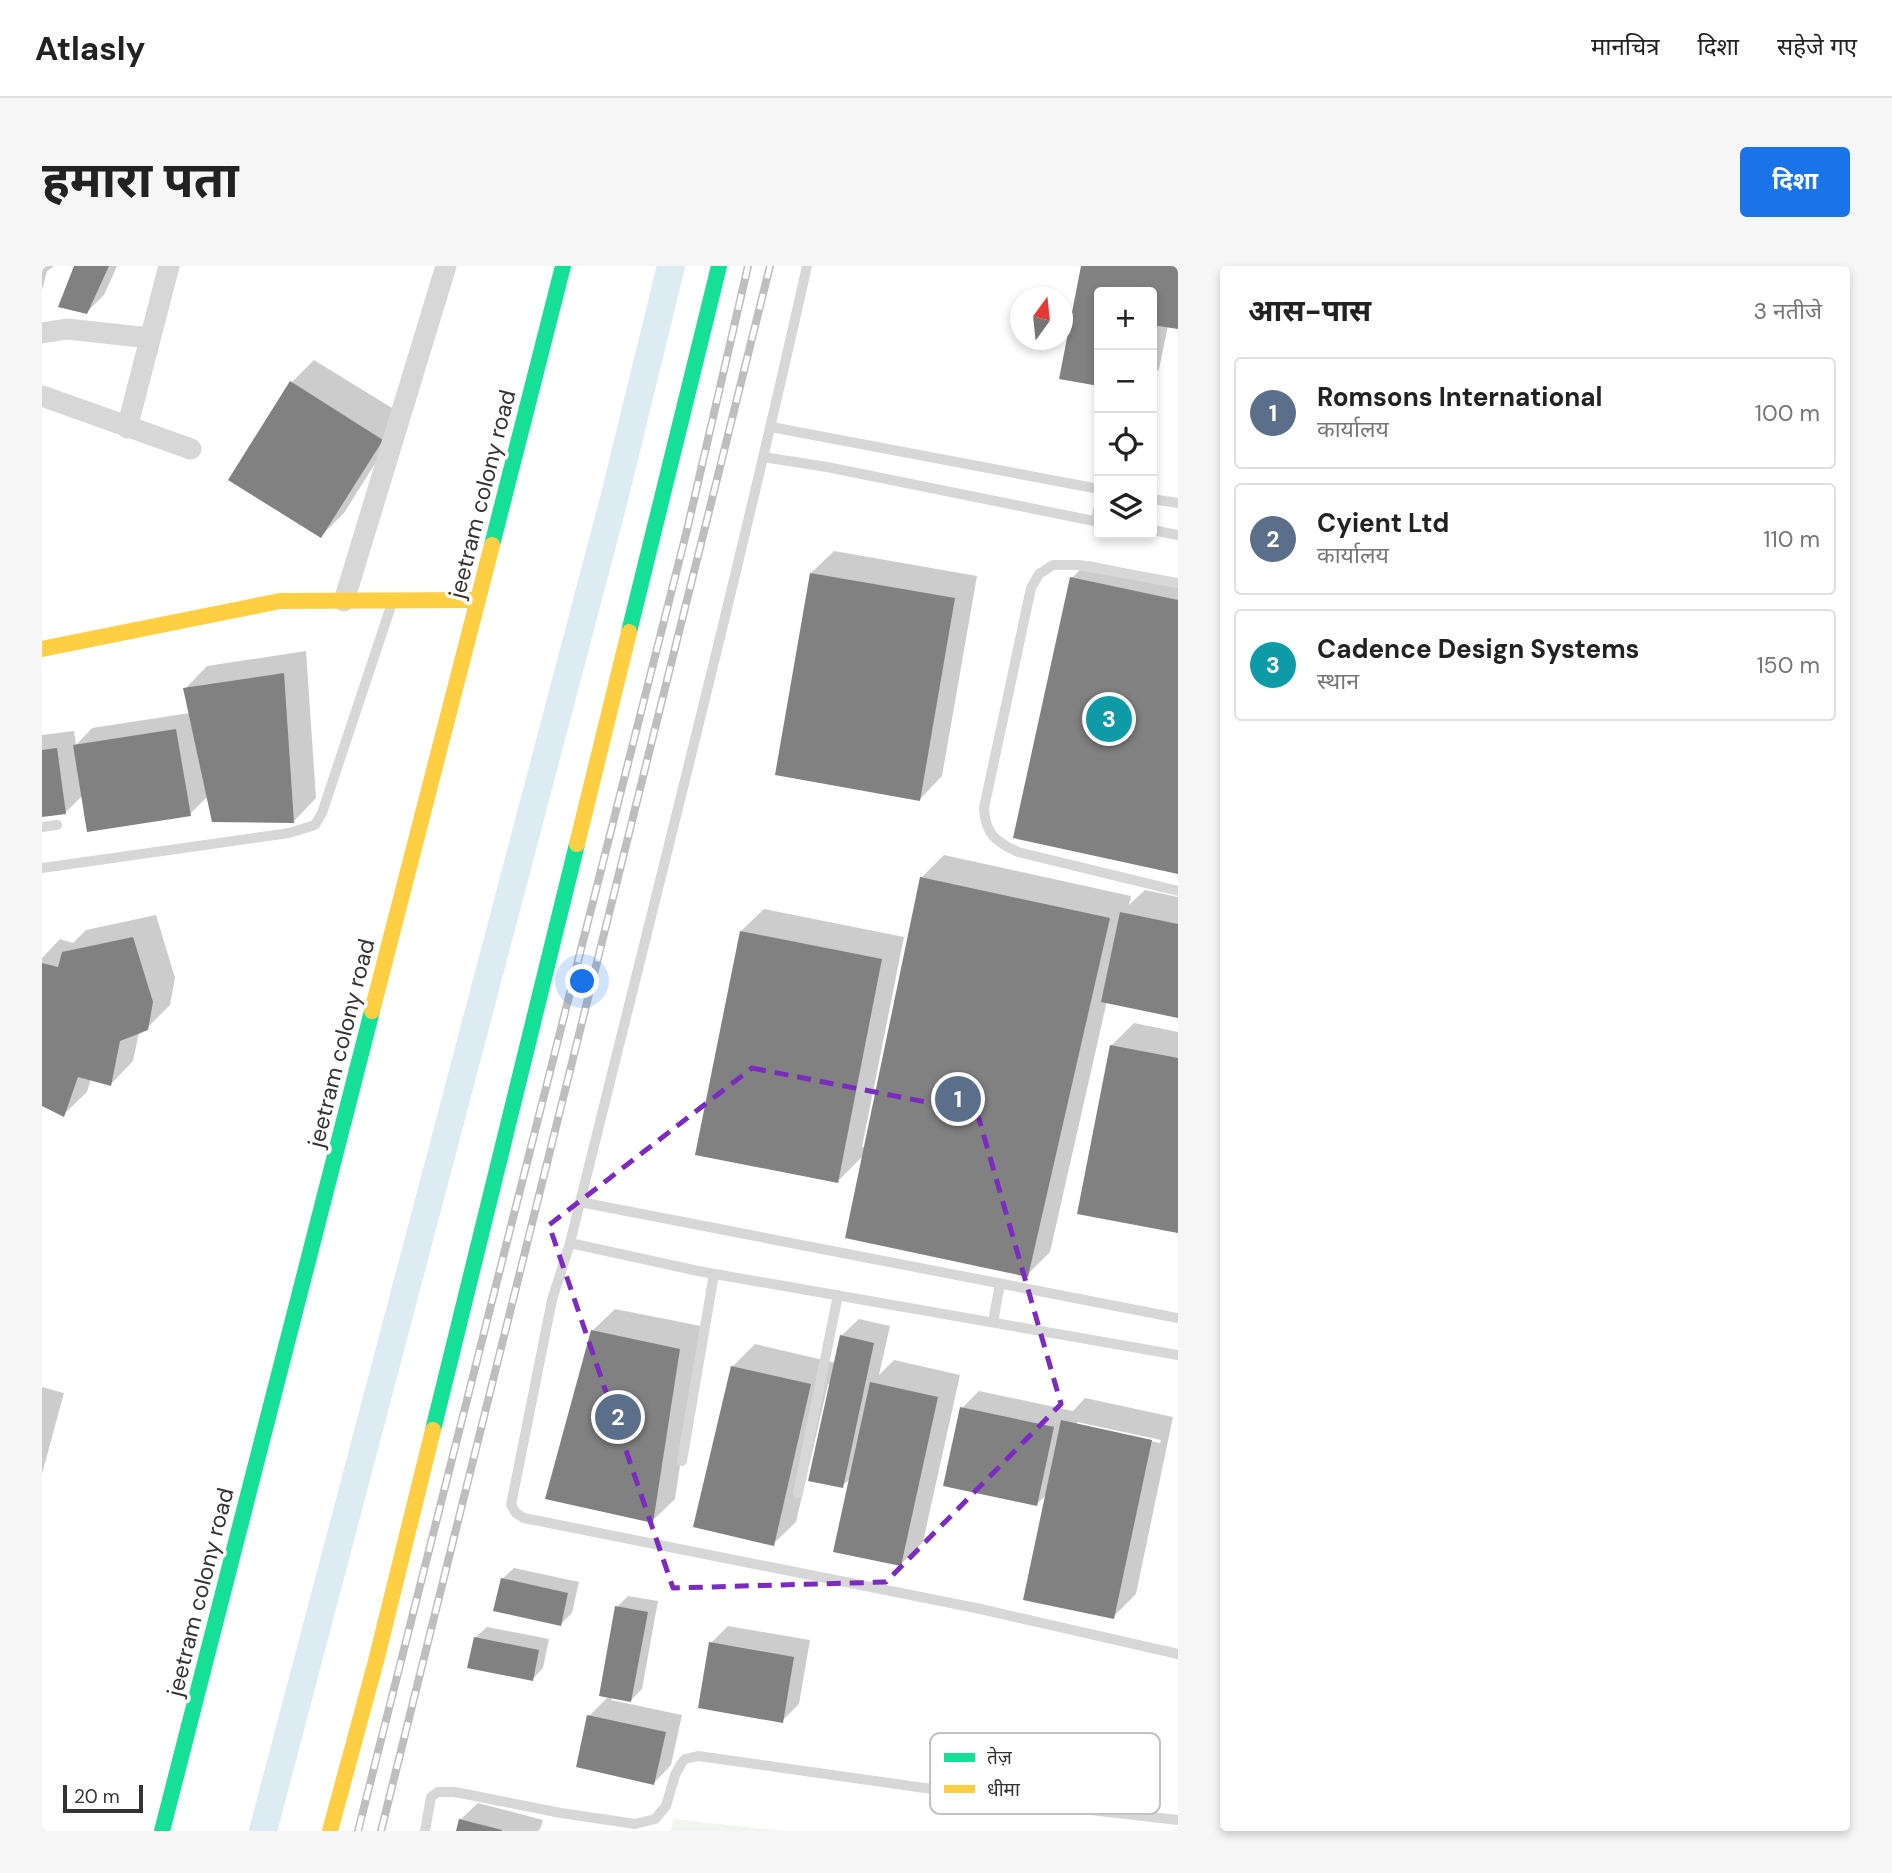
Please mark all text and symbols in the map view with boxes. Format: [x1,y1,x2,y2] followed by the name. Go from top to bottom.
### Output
[35,27,145,70] text: Atlasly
[1591,31,1660,62] text: मानचित्र
[1698,31,1739,62] text: दिशा
[1777,31,1857,62] text: सहेजे गए
[1740,147,1850,217] button: दिशा
[42,148,239,212] text: हमारा पता
[1010,287,1073,350] north arrow
[1094,287,1157,539] map controls
[1094,287,1157,350] button: +
[1248,291,1371,330] text: आस-पास
[1753,296,1822,326] text: 3 नतीजे
[1094,350,1157,413] button: −
[1317,380,1603,414] text: Romsons International
[441,387,522,602] street label: jeetram colony road
[1269,398,1277,428] text: 1
[1755,398,1820,428] text: 100 m
[1094,413,1157,476] button: locate
[1317,414,1389,444] text: कार्यालय
[1094,476,1157,539] button: layers
[1317,506,1449,540] text: Cyient Ltd
[1266,524,1280,554] text: 2
[1763,524,1820,554] text: 110 m
[1317,540,1389,570] text: कार्यालय
[1317,632,1639,666] text: Cadence Design Systems
[1266,650,1280,680] text: 3
[1756,650,1820,680] text: 150 m
[1317,666,1359,696] text: स्थान
[1086,693,1132,745] pin: 3
[300,936,381,1151] street label: jeetram colony road
[565,964,599,998] your location
[935,1073,981,1125] pin: 1
[595,1391,641,1443] pin: 2
[159,1485,240,1700] street label: jeetram colony road
[930,1733,1160,1814] legend
[987,1745,1013,1770] text: तेज़
[987,1777,1021,1802] text: धीमा
[63,1782,144,1814] scale bar
[74,1784,120,1809] text: 20 m

